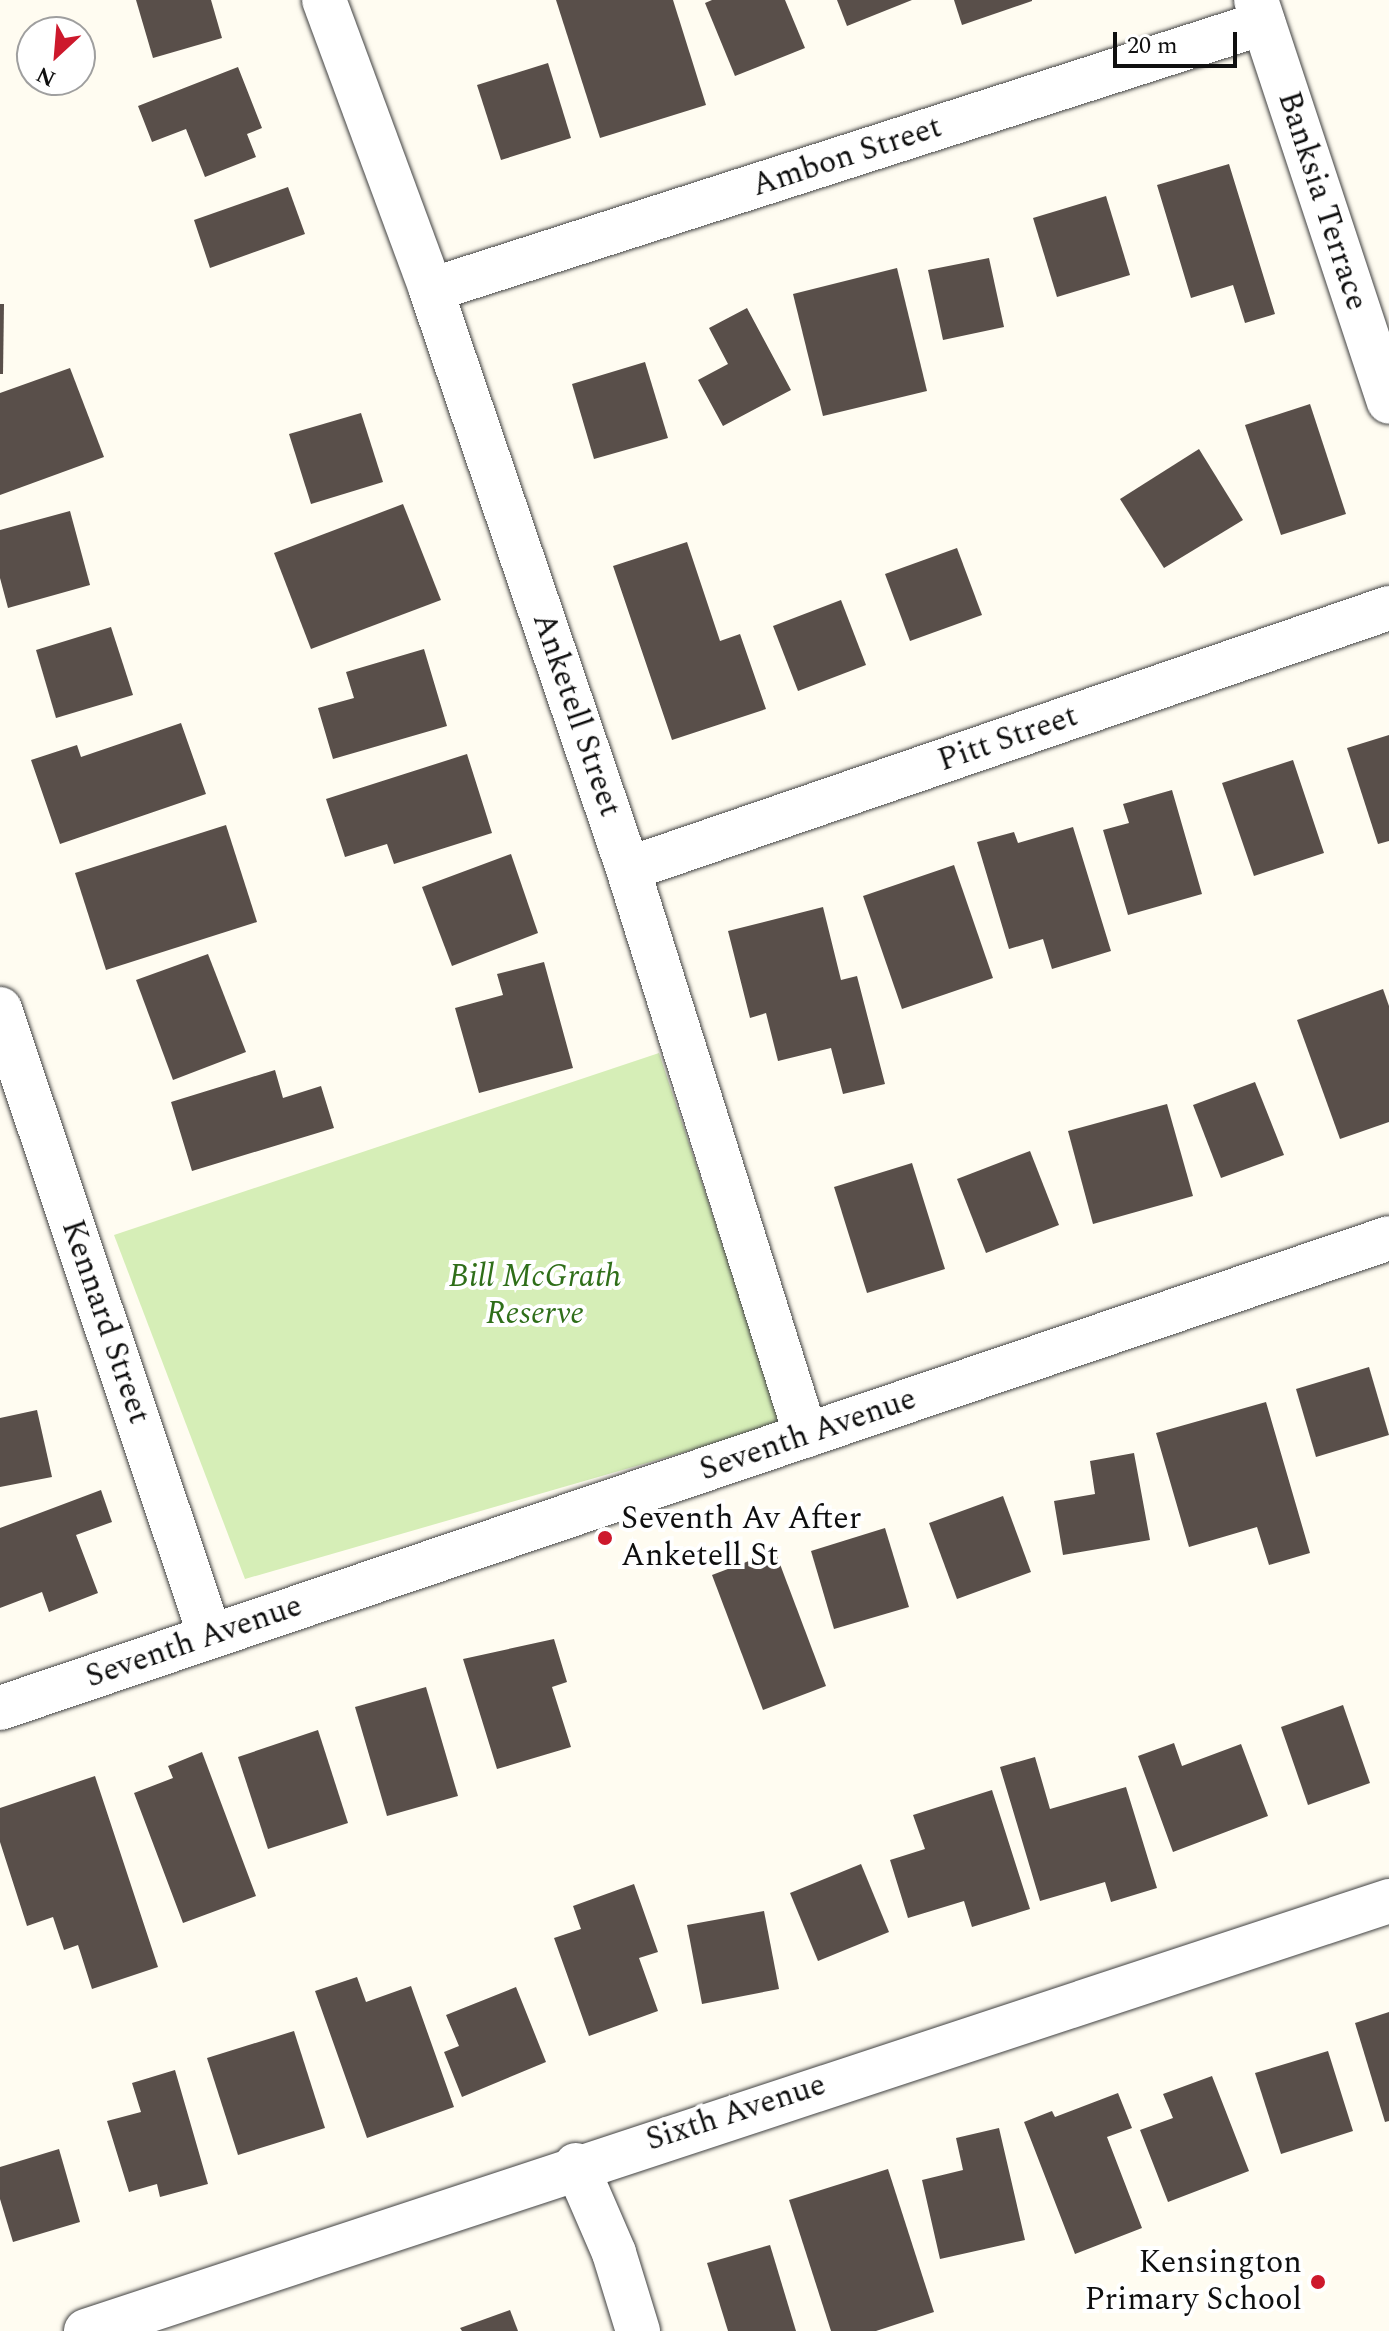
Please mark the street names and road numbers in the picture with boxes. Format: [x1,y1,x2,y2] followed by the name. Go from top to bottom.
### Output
[1269,87,1375,315] street label: Banksia Terrace
[747,108,947,206] street label: Ambon Street
[523,608,629,822] street label: Anketell Street
[933,697,1083,781] street label: Pitt Street
[52,1215,158,1429] street label: Kennard Street
[695,1380,921,1490] street label: Seventh Avenue
[81,1587,307,1697] street label: Seventh Avenue
[641,2066,831,2160] street label: Sixth Avenue

